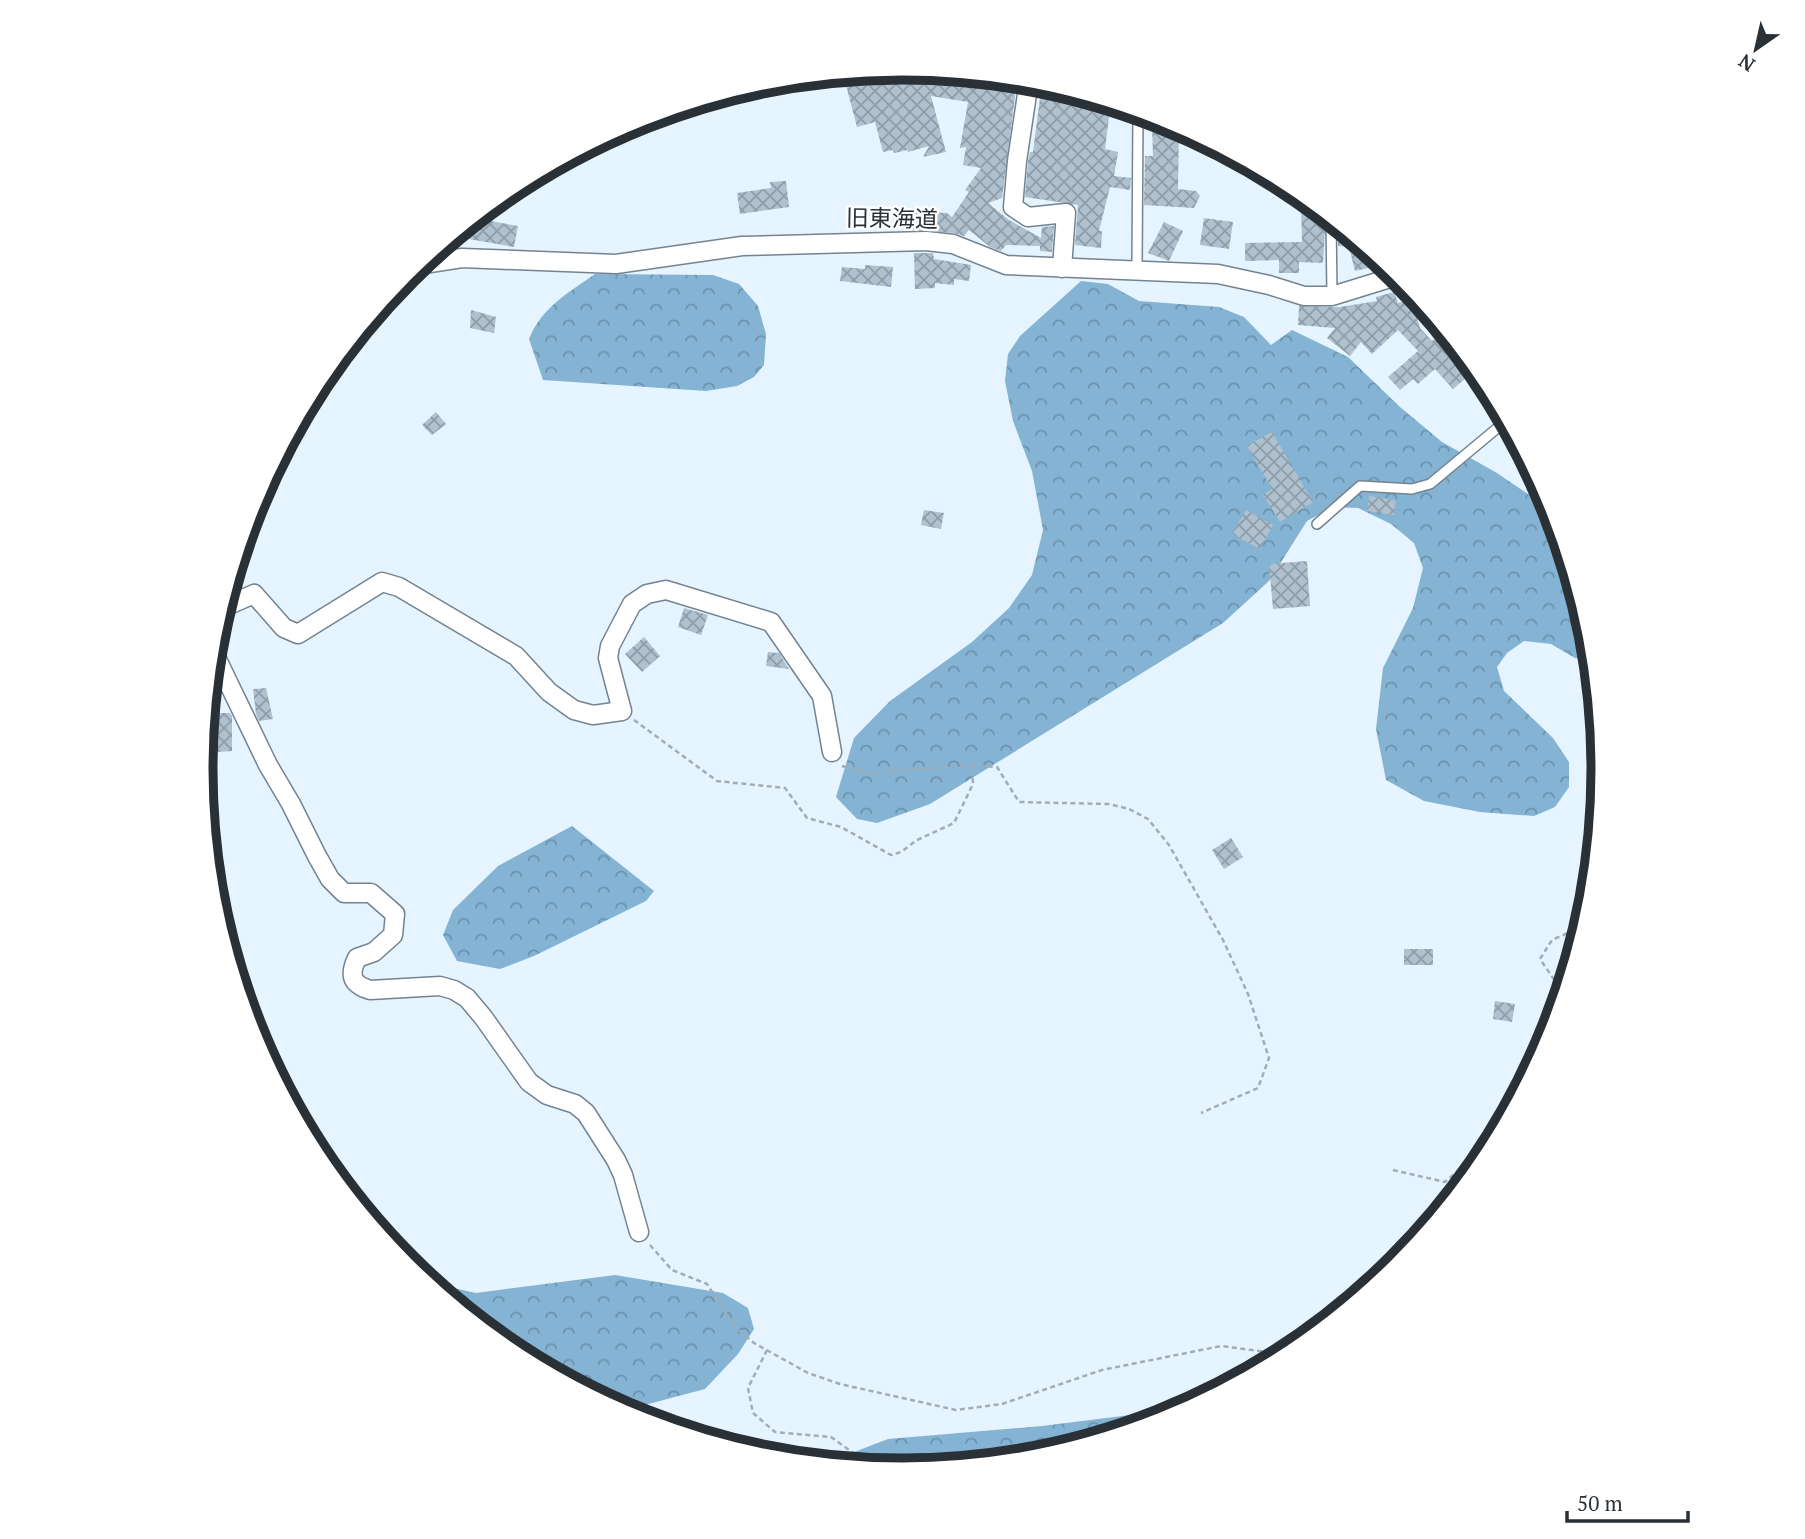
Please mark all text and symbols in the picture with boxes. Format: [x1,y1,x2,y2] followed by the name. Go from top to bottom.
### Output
[1721,14,1791,84] north arrow
[1733,49,1759,78] text: N
[846,202,938,234] street label: 旧東海道
[1567,1480,1688,1524] scale bar
[1577,1489,1623,1517] text: 50 m

